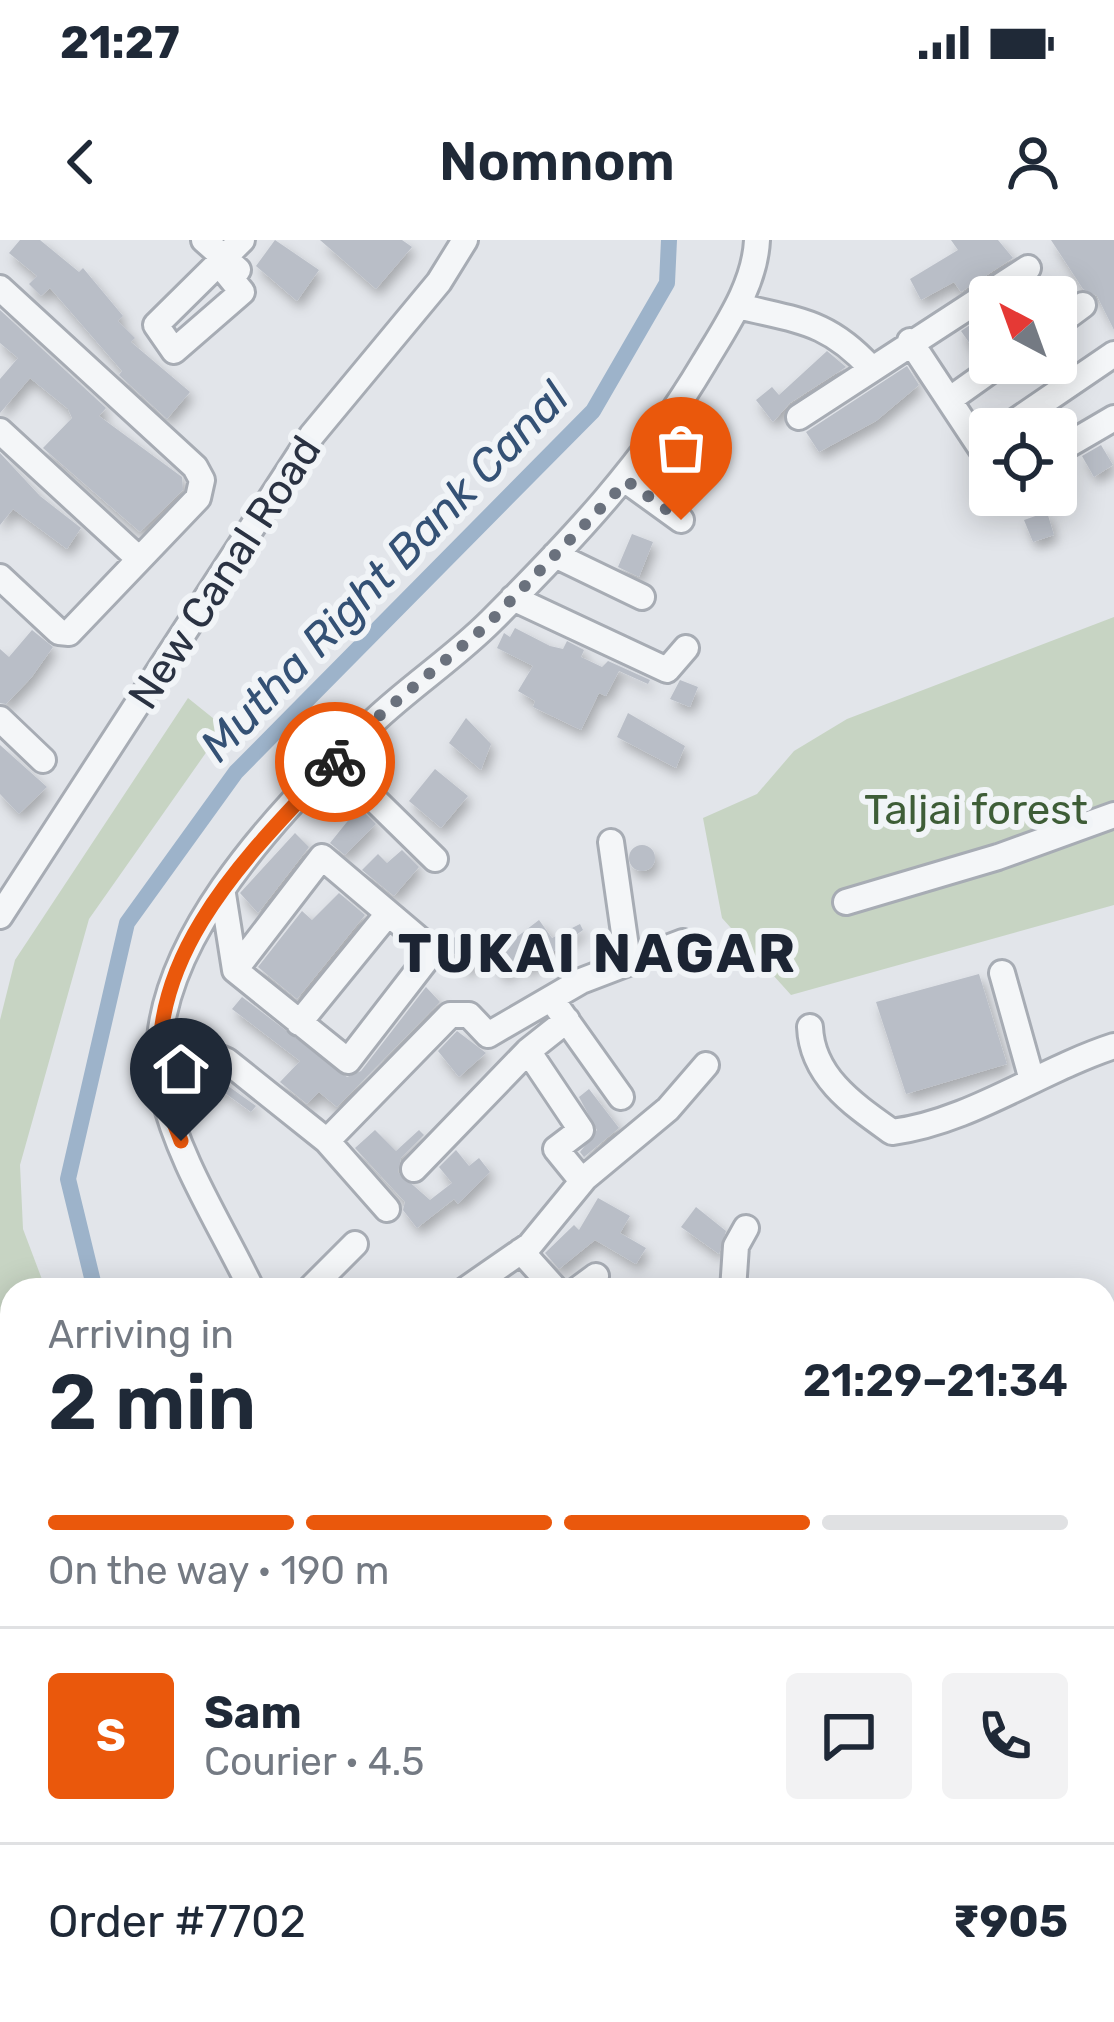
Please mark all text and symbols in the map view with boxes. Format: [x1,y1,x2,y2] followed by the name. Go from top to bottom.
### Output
[60,16,180,69] text: 21:27
[48,129,114,195] icon: back
[1000,129,1066,195] icon: person
[439,130,675,194] text: Nomnom
[969,276,1077,384] north arrow
[969,276,1077,516] map controls
[189,370,580,772] water label: Mutha Right Bank Canal
[630,397,732,520] pin
[969,408,1077,516] button: locate
[648,415,714,481] icon: bag
[118,427,332,718] street label: New Canal Road
[275,702,395,822] courier
[302,729,368,795] icon: bike
[864,785,1088,835] park label: Taljai forest
[398,922,798,986] district label: TUKAI NAGAR
[130,1018,232,1141] pin
[148,1036,214,1102] icon: home
[48,1312,234,1358] text: Arriving in
[803,1354,1068,1407] text: 21:29–21:34
[48,1356,256,1449] text: 2 min
[48,1548,389,1594] text: On the way · 190 m
[786,1673,912,1799] button: chat
[942,1673,1068,1799] button: phone
[204,1686,302,1739] text: Sam
[96,1709,126,1762] text: S
[204,1739,424,1785] text: Courier · 4.5
[48,1895,306,1948] text: Order #7702
[952,1895,1068,1948] text: ₹905

